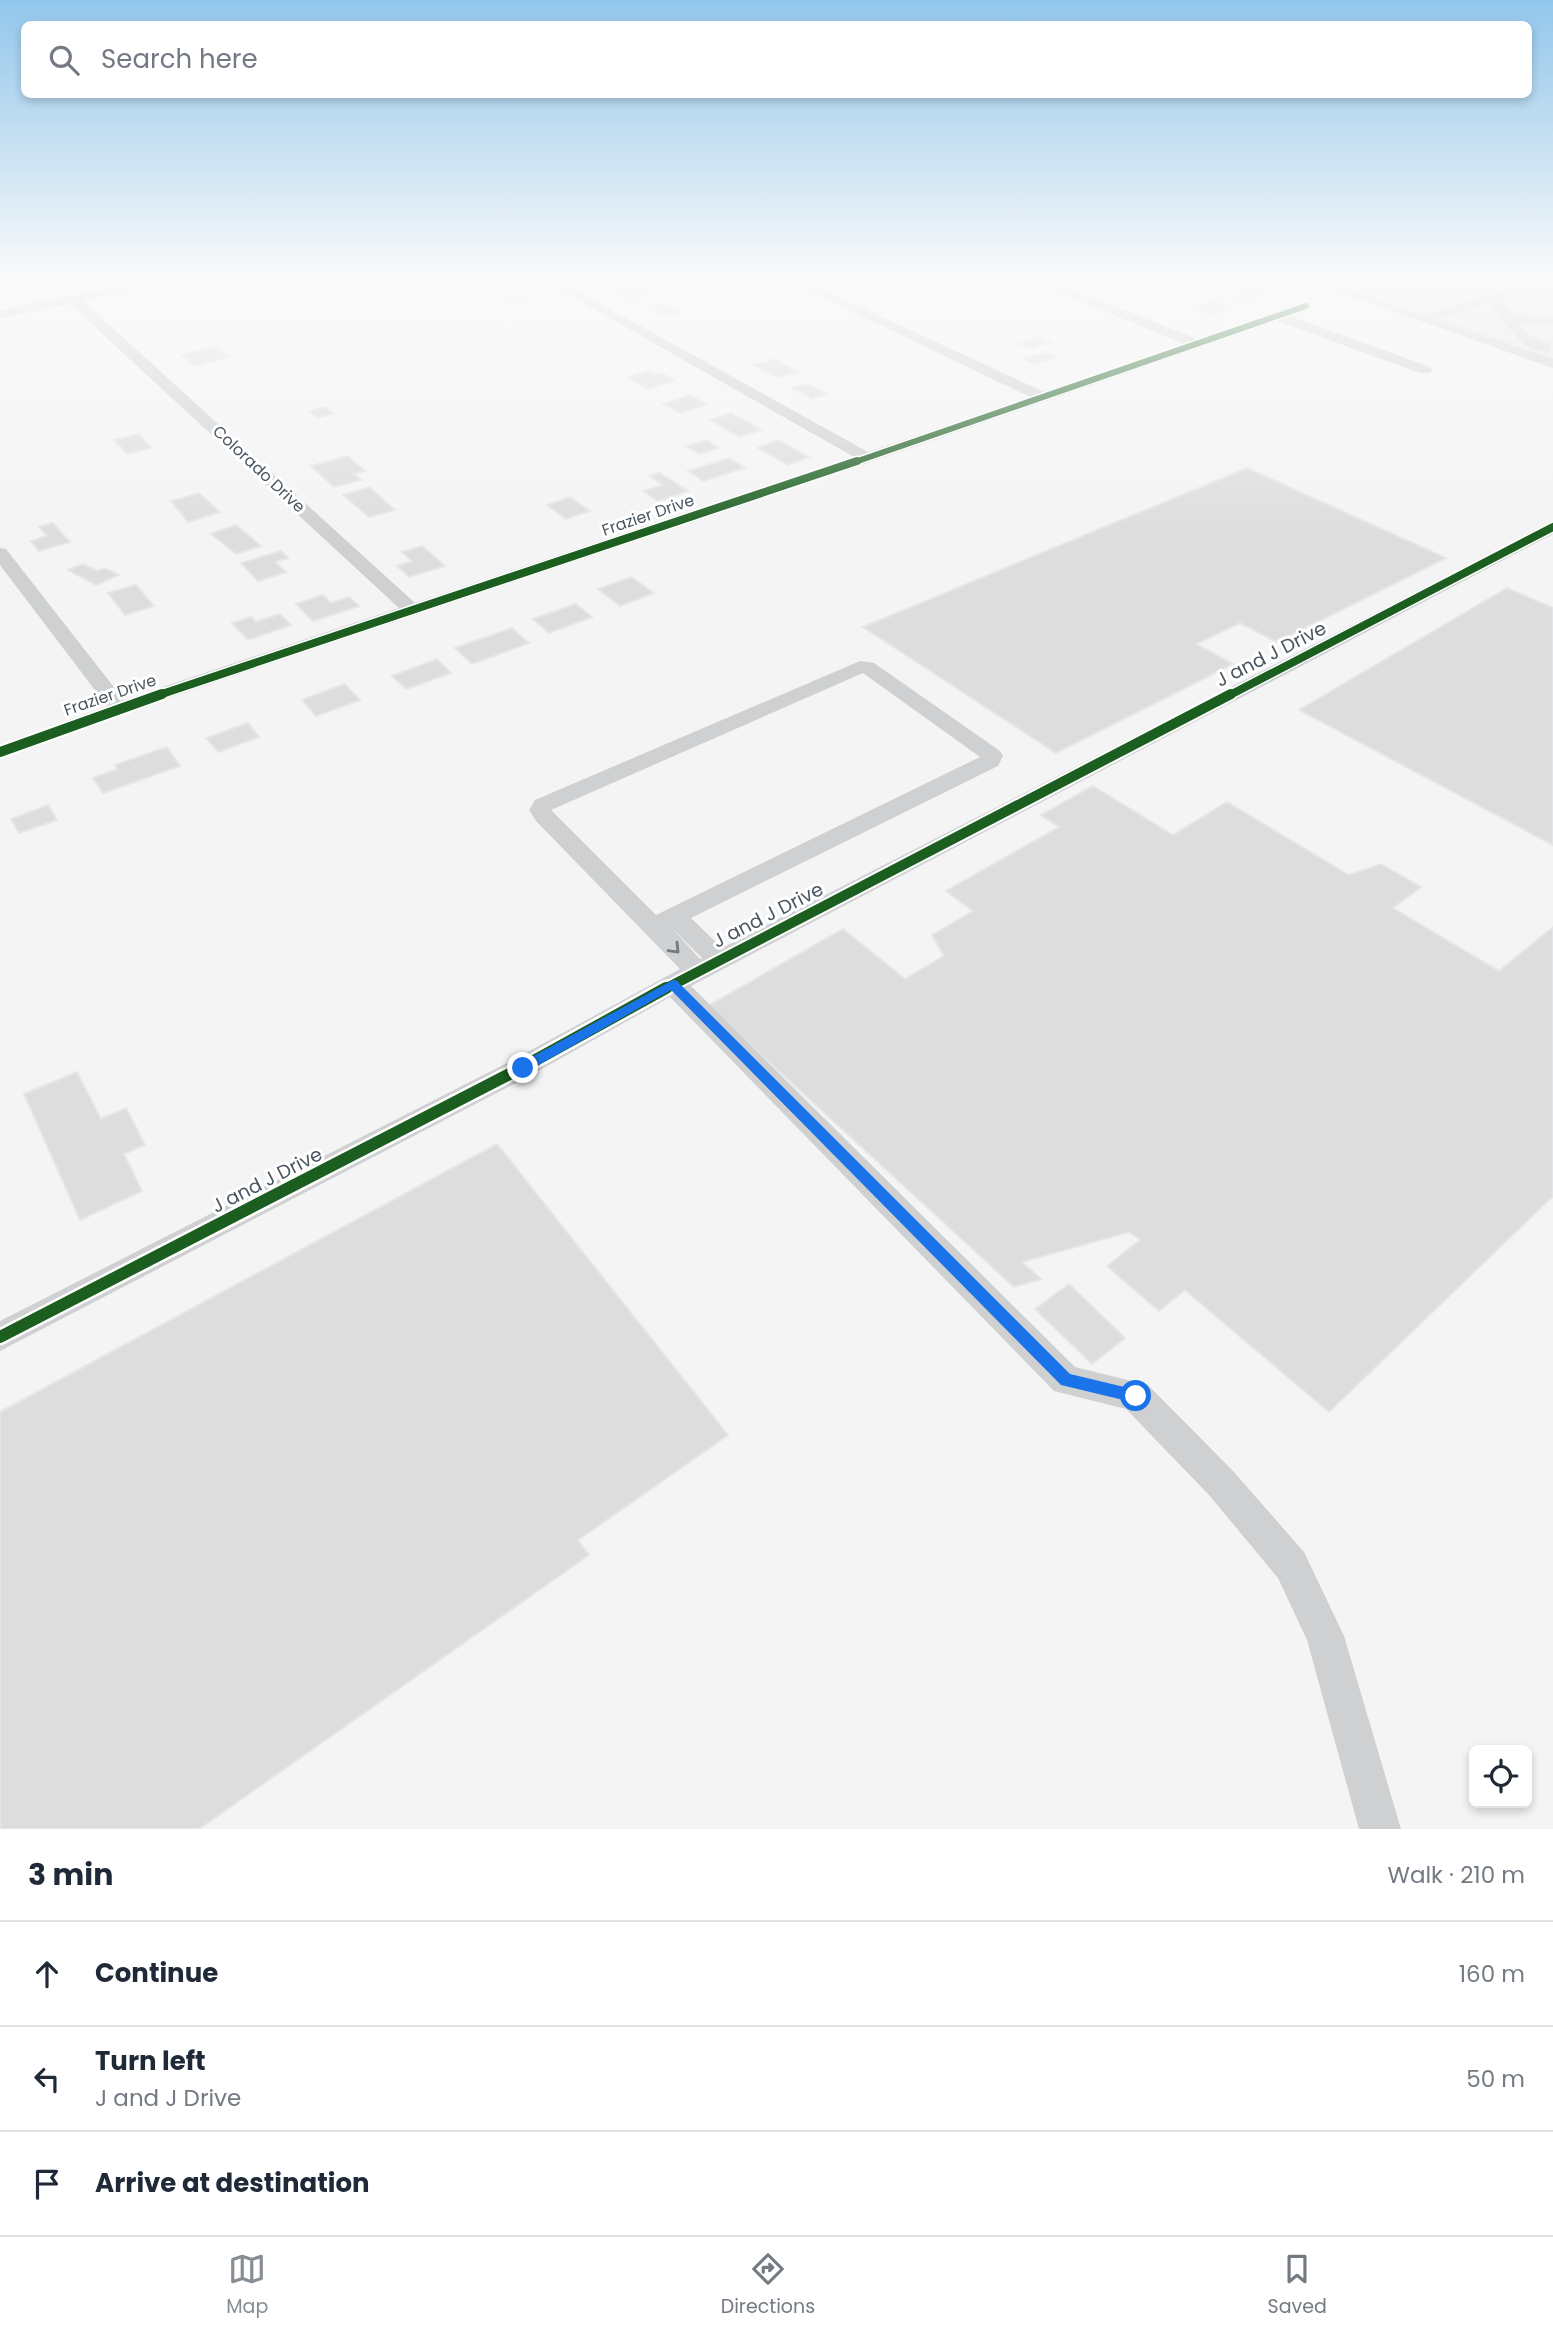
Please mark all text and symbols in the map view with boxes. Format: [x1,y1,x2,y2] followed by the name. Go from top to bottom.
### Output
[21,21,1532,98] search box
[45,41,83,79] icon: search
[101,41,258,77] text: Search here
[208,420,310,518] street label: Colorado Drive
[599,488,697,542] street label: Frazier Drive
[1211,615,1331,693] street label: J and J Drive
[61,668,159,722] street label: Frazier Drive
[708,876,828,954] street label: J and J Drive
[666,941,679,954] one-way arrow
[507,1052,538,1083] route end
[207,1141,327,1219] street label: J and J Drive
[1120,1380,1151,1411] route start
[1469,1745,1532,1808] map controls
[1469,1745,1532,1808] button: locate
[28,1853,113,1896] text: 3 min
[1387,1859,1525,1891] text: Walk · 210 m
[28,1955,66,1993] icon: ahead
[95,1955,218,1991] text: Continue
[1459,1958,1525,1990] text: 160 m
[95,2043,206,2079] text: Turn left
[28,2060,66,2098] icon: left
[1466,2063,1525,2095] text: 50 m
[95,2082,241,2114] text: J and J Drive
[28,2165,66,2203] icon: arrive
[95,2165,370,2201] text: Arrive at destination
[226,2250,268,2321] tab: Map
[721,2250,815,2321] tab: Directions
[1268,2250,1327,2321] tab: Saved

